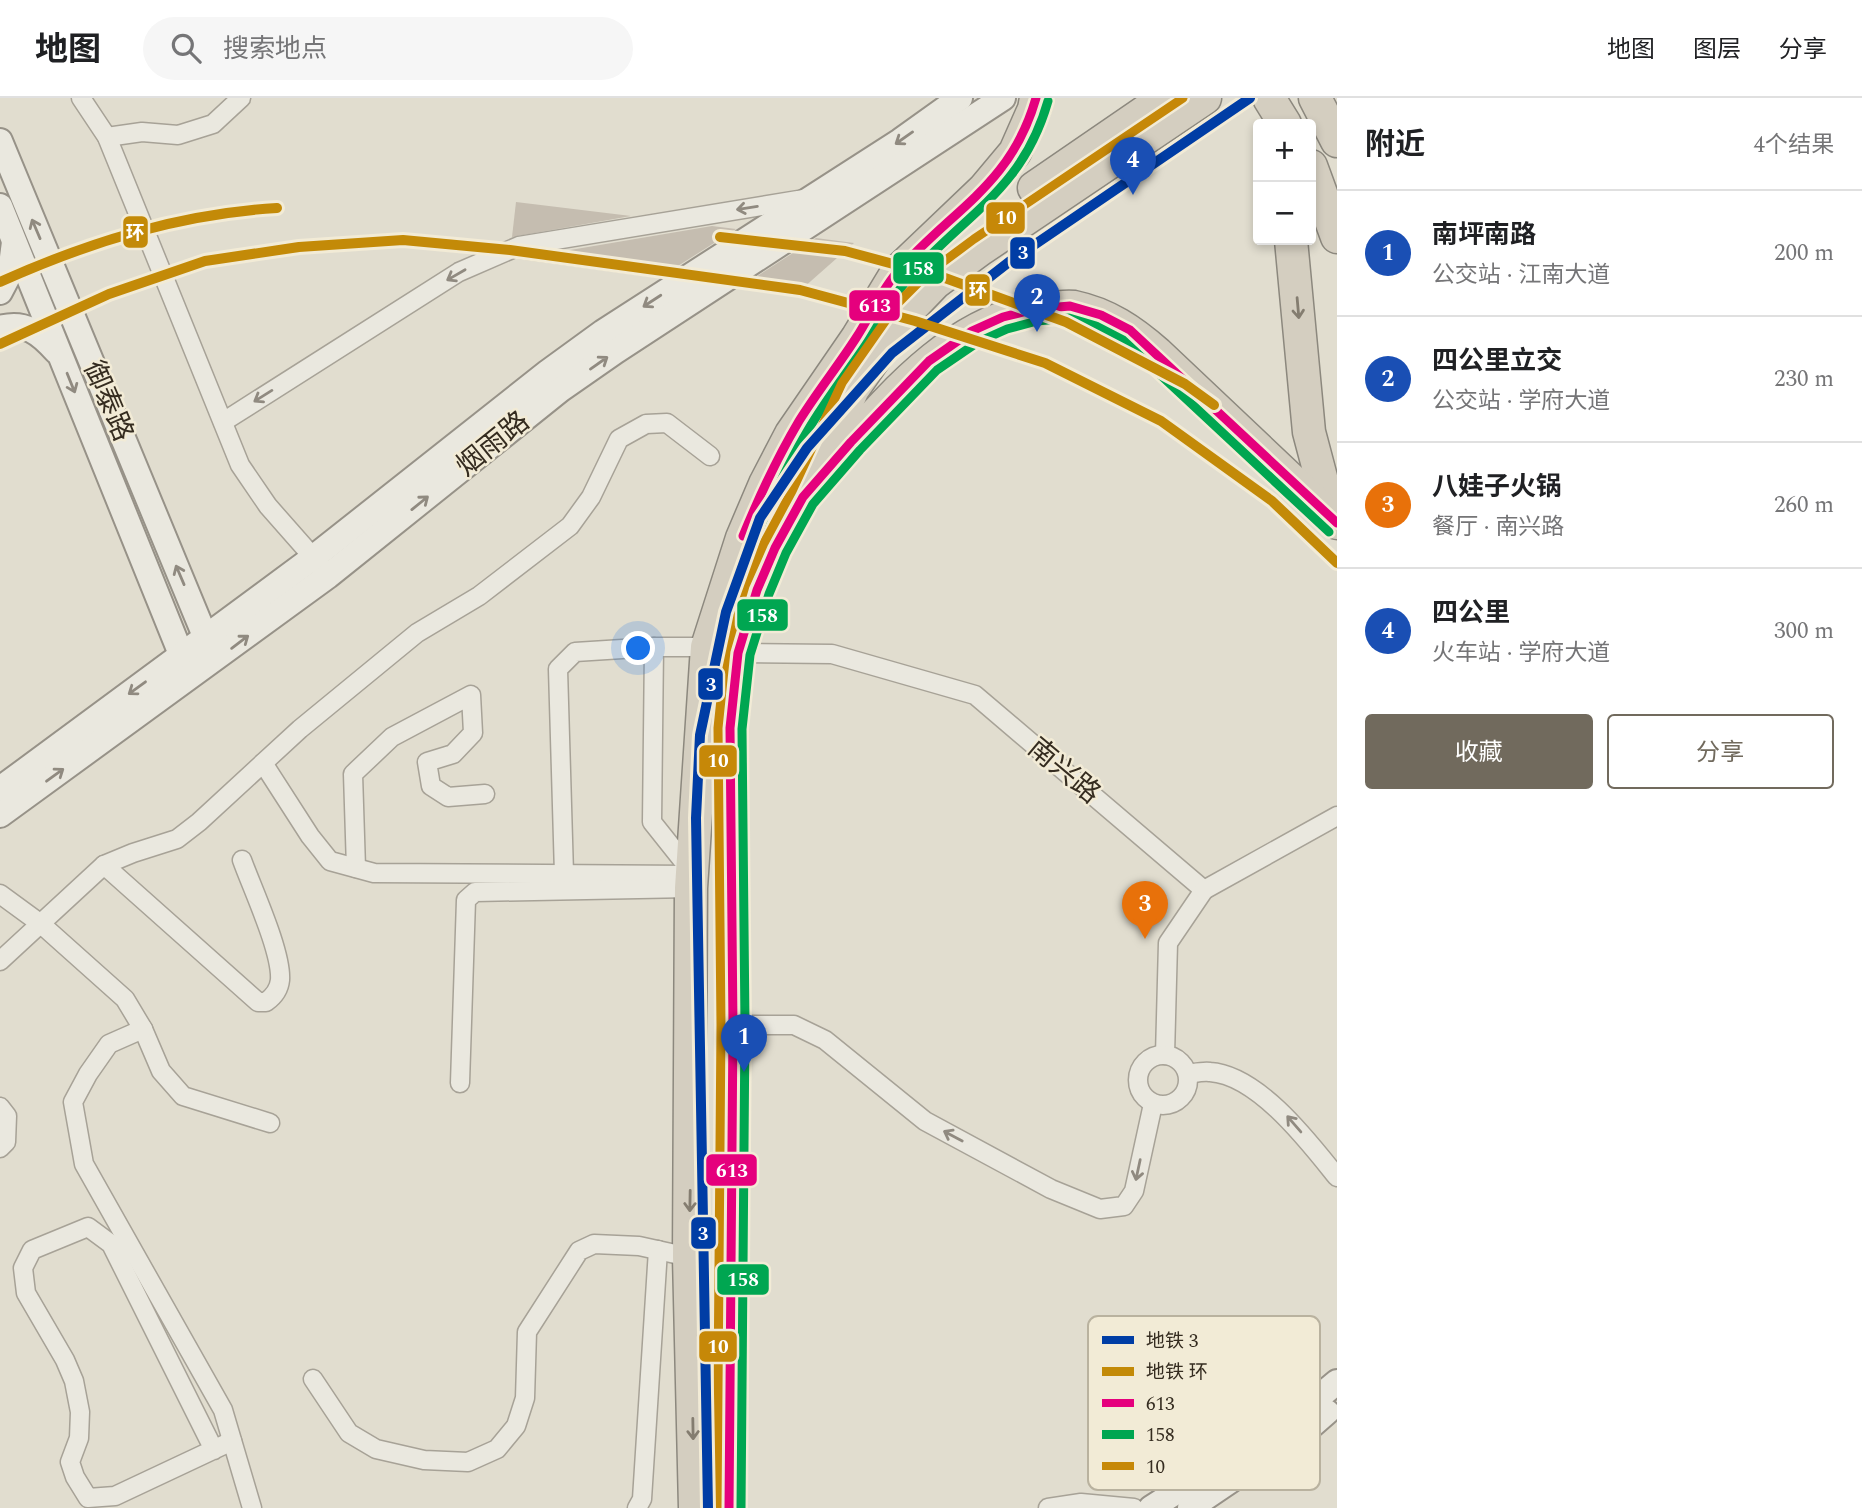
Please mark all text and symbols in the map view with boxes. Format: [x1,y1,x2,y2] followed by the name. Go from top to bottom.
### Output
[143,17,633,80] search box
[35,25,101,75] text: 地图
[167,29,205,67] icon: search
[223,29,327,69] text: 搜索地点
[1607,32,1655,68] text: 地图
[1693,32,1741,68] text: 图层
[1779,32,1827,68] text: 分享
[1253,119,1316,245] map controls
[1253,119,1316,182] button: +
[1365,122,1425,168] text: 附近
[1754,128,1834,163] text: 4个结果
[895,131,914,145] one-way arrow
[1110,137,1156,195] pin: 4
[1253,182,1316,245] button: −
[985,201,1026,235] line badge: 10
[736,202,759,215] one-way arrow
[995,204,1017,233] text: 10
[122,215,149,249] line badge: 环
[1432,215,1536,255] text: 南坪南路
[29,218,42,240] one-way arrow
[125,219,145,248] text: 环
[1009,236,1036,270] line badge: 3
[1382,236,1394,271] text: 1
[1774,236,1834,271] text: 200 m
[1018,239,1029,268] text: 3
[892,251,945,285] line badge: 158
[902,255,934,284] text: 158
[1432,258,1610,293] text: 公交站 · 江南大道
[446,268,466,282] one-way arrow
[964,273,991,307] line badge: 环
[1014,274,1060,332] pin: 2
[968,277,988,306] text: 环
[848,289,901,322] line badge: 613
[859,292,891,321] text: 613
[642,295,662,309] one-way arrow
[1292,296,1305,318] one-way arrow
[1432,341,1562,381] text: 四公里立交
[72,354,144,448] street label: 御泰路
[589,356,608,370] one-way arrow
[1382,362,1394,397] text: 2
[1774,362,1834,397] text: 230 m
[66,371,79,393] one-way arrow
[1432,384,1610,419] text: 公交站 · 学府大道
[254,389,273,404] one-way arrow
[447,401,539,487] street label: 烟雨路
[1432,467,1562,507] text: 八娃子火锅
[1382,488,1394,523] text: 3
[1774,488,1834,523] text: 260 m
[410,495,428,510] one-way arrow
[1432,510,1564,545] text: 餐厅 · 南兴路
[172,564,185,586] one-way arrow
[1432,593,1510,633] text: 四公里
[736,598,789,632] line badge: 158
[746,602,778,631] text: 158
[1382,614,1394,649] text: 4
[1774,614,1834,649] text: 300 m
[621,631,655,665] your location
[230,635,249,649] one-way arrow
[1432,636,1610,671] text: 火车站 · 学府大道
[697,667,724,701] line badge: 3
[706,671,717,700] text: 3
[128,681,147,696] one-way arrow
[1365,714,1593,789] button: 收藏
[1607,714,1834,789] button: 分享
[1018,728,1110,814] street label: 南兴路
[698,744,738,778] line badge: 10
[707,747,729,776] text: 10
[46,768,65,783] one-way arrow
[1122,881,1168,939] pin: 3
[721,1014,767,1072] pin: 1
[1286,1116,1302,1134] one-way arrow
[943,1129,964,1142] one-way arrow
[705,1153,758,1187] line badge: 613
[716,1157,748,1186] text: 613
[1131,1158,1145,1181] one-way arrow
[683,1190,697,1213] one-way arrow
[690,1216,717,1250] line badge: 3
[698,1220,709,1249] text: 3
[716,1263,770,1296] line badge: 158
[727,1266,759,1295] text: 158
[1088,1316,1320,1490] legend
[1146,1327,1199,1356] text: 地铁 3
[698,1330,738,1363] line badge: 10
[707,1333,729,1362] text: 10
[1146,1358,1208,1387] text: 地铁 环
[1146,1390,1175,1419] text: 613
[686,1417,700,1440] one-way arrow
[1146,1421,1175,1450] text: 158
[1146,1453,1165,1482] text: 10

